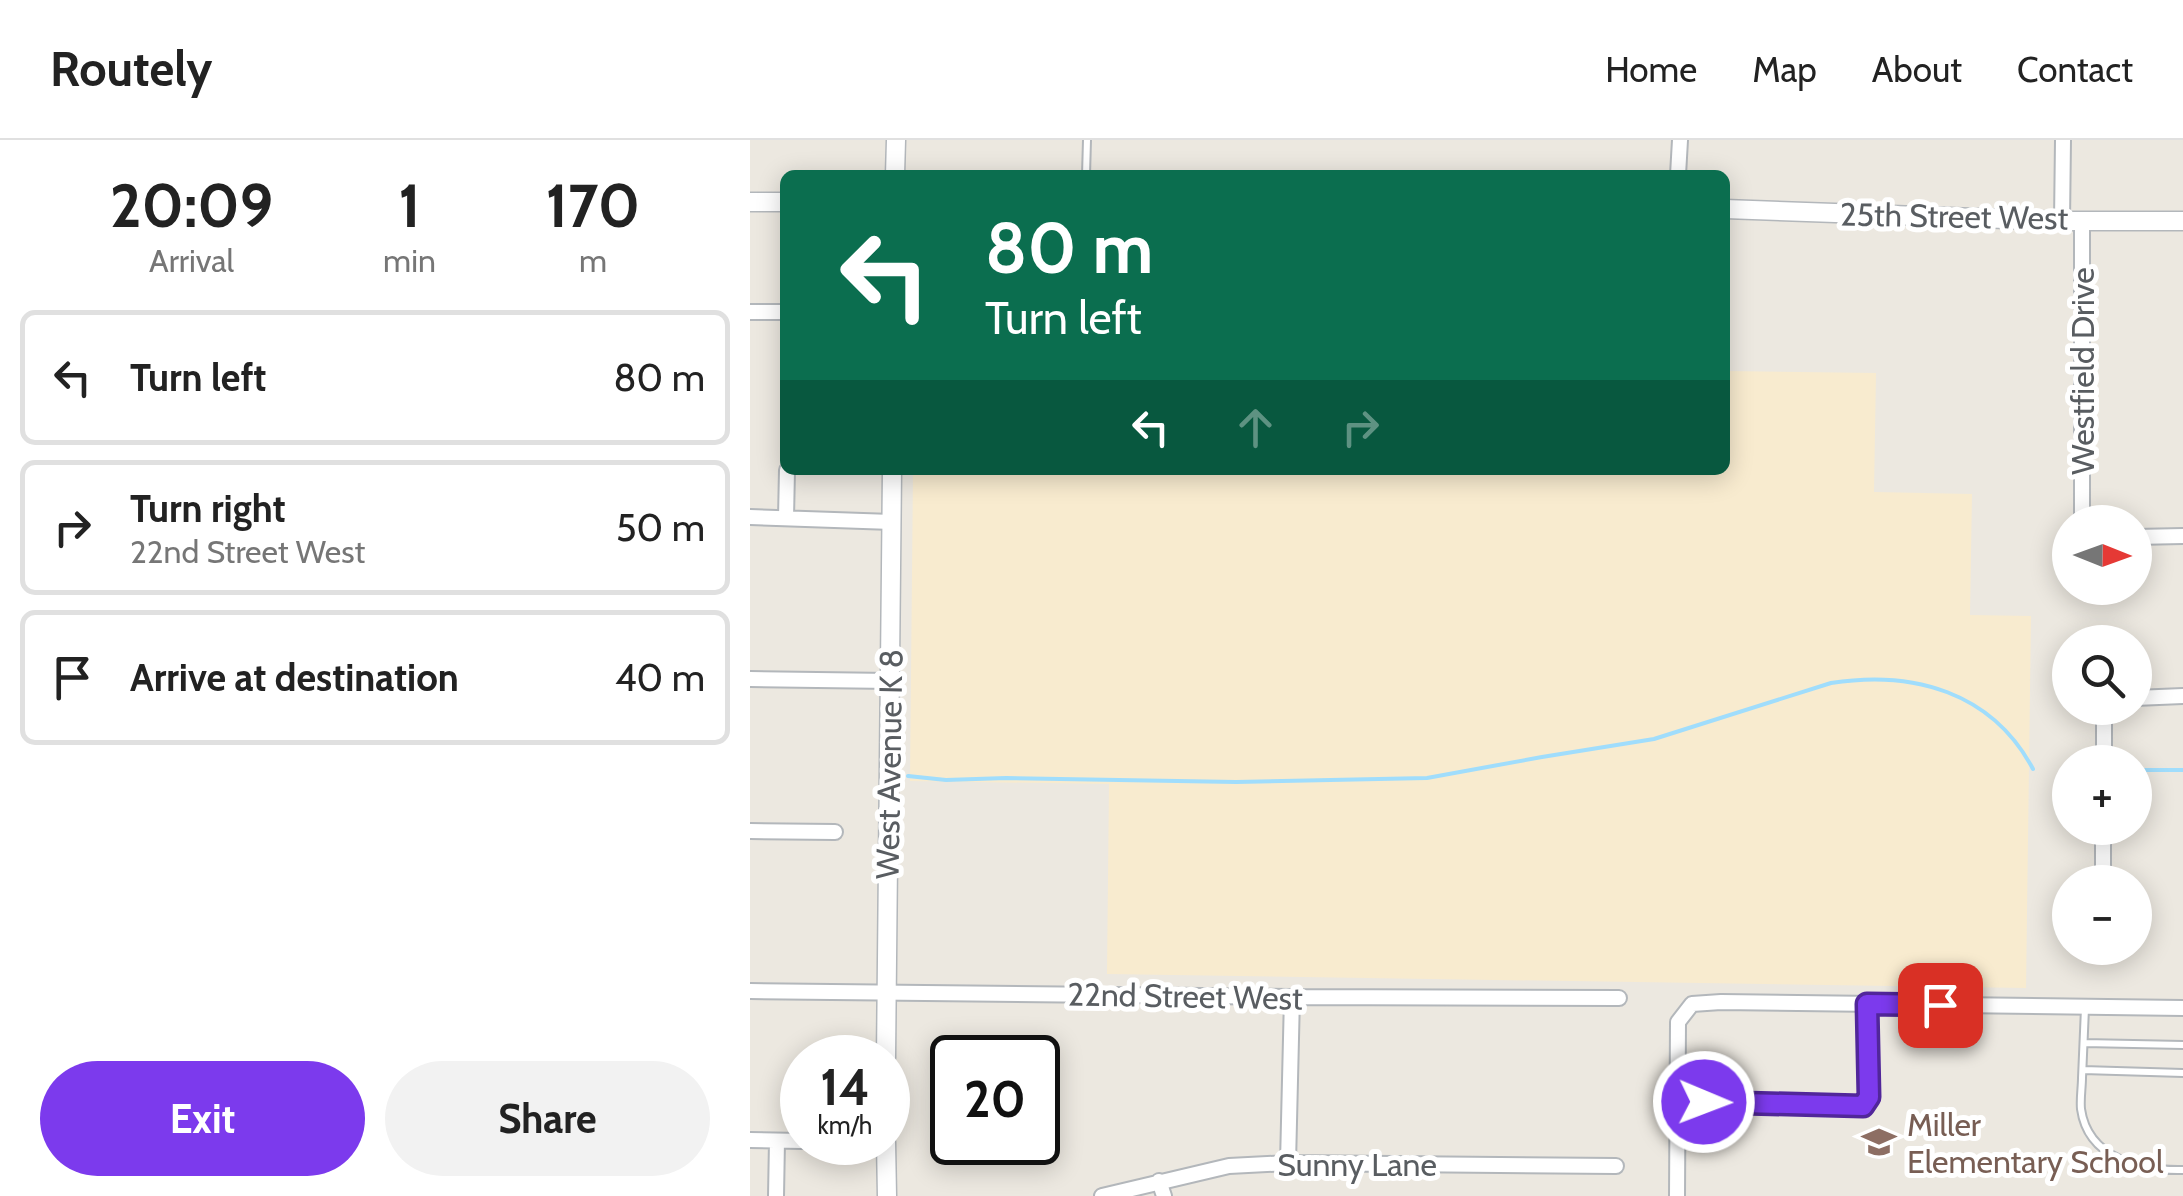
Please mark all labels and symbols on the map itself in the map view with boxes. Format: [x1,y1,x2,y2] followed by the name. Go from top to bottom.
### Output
[1840,195,2069,237] street label: 25th Street West
[2063,267,2102,475] street label: Westfield Drive
[2052,505,2152,605] north arrow
[867,649,911,879] street label: West Avenue K 8
[1898,963,1983,1048] pin
[1067,974,1303,1018] street label: 22nd Street West
[930,1035,1060,1165] speed limit sign: 20
[1652,1050,1756,1154] position arrow
[1907,1105,2164,1181] place label: Miller Elementary School
[1860,1123,1898,1161] school or university icon: Miller Elementary School
[1277,1145,1437,1184] street label: Sunny Lane

